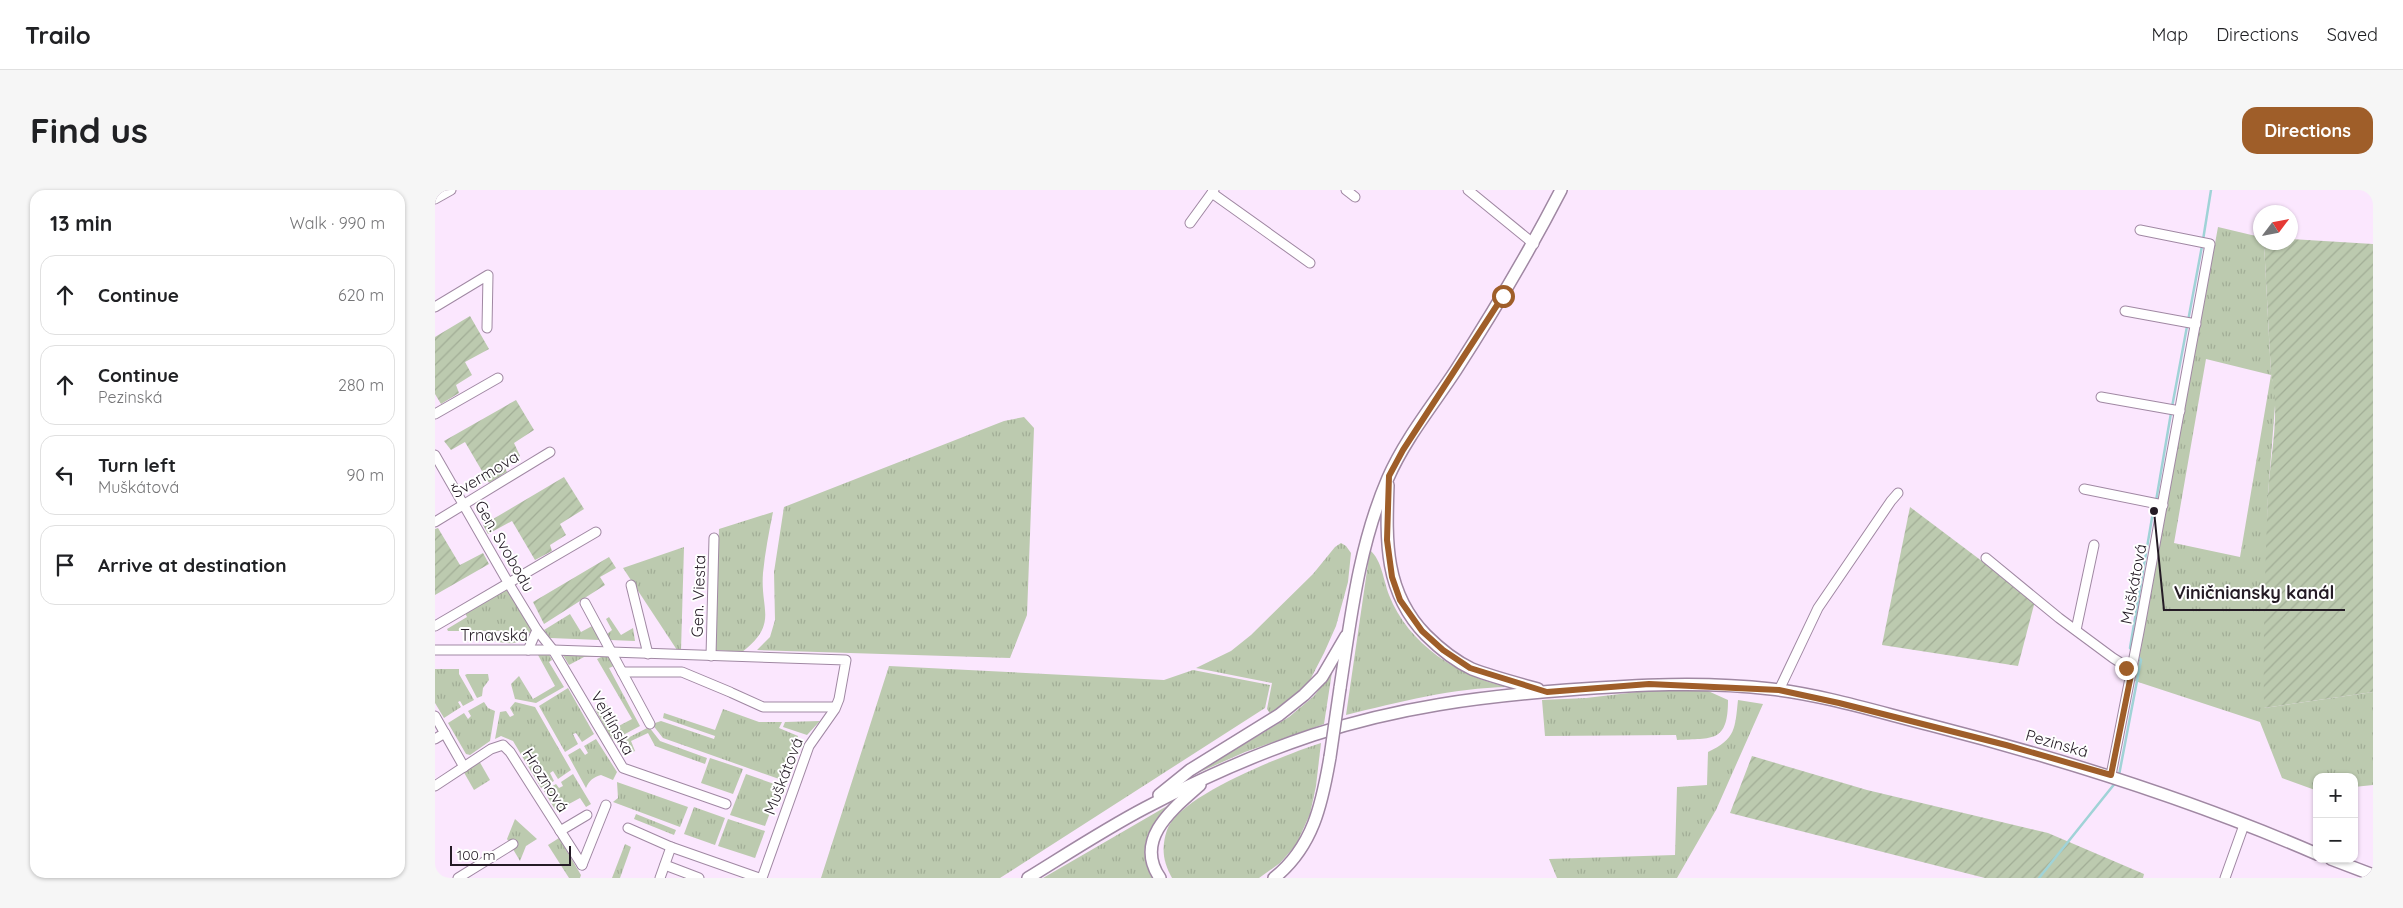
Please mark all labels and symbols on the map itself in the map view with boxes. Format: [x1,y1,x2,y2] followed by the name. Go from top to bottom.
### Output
[2253,205,2298,250] north arrow
[1492,285,1515,308] route start
[448,446,522,502] street label: Švermova
[471,497,539,595] street label: Gen. Svobodu
[2115,542,2151,626] street label: Muškátová
[687,554,709,638] street label: Gen. Viesta
[2164,577,2345,610] callout: Viničniansky kanál
[2174,581,2334,604] text: Viničniansky kanál
[460,625,528,645] street label: Trnavská
[2115,657,2138,680] route end
[587,688,639,758] street label: Veltlínska
[2023,725,2091,761] street label: Pezinská
[759,735,807,817] street label: Muškátová
[519,744,573,816] street label: Hroznová
[450,843,571,866] scale bar

